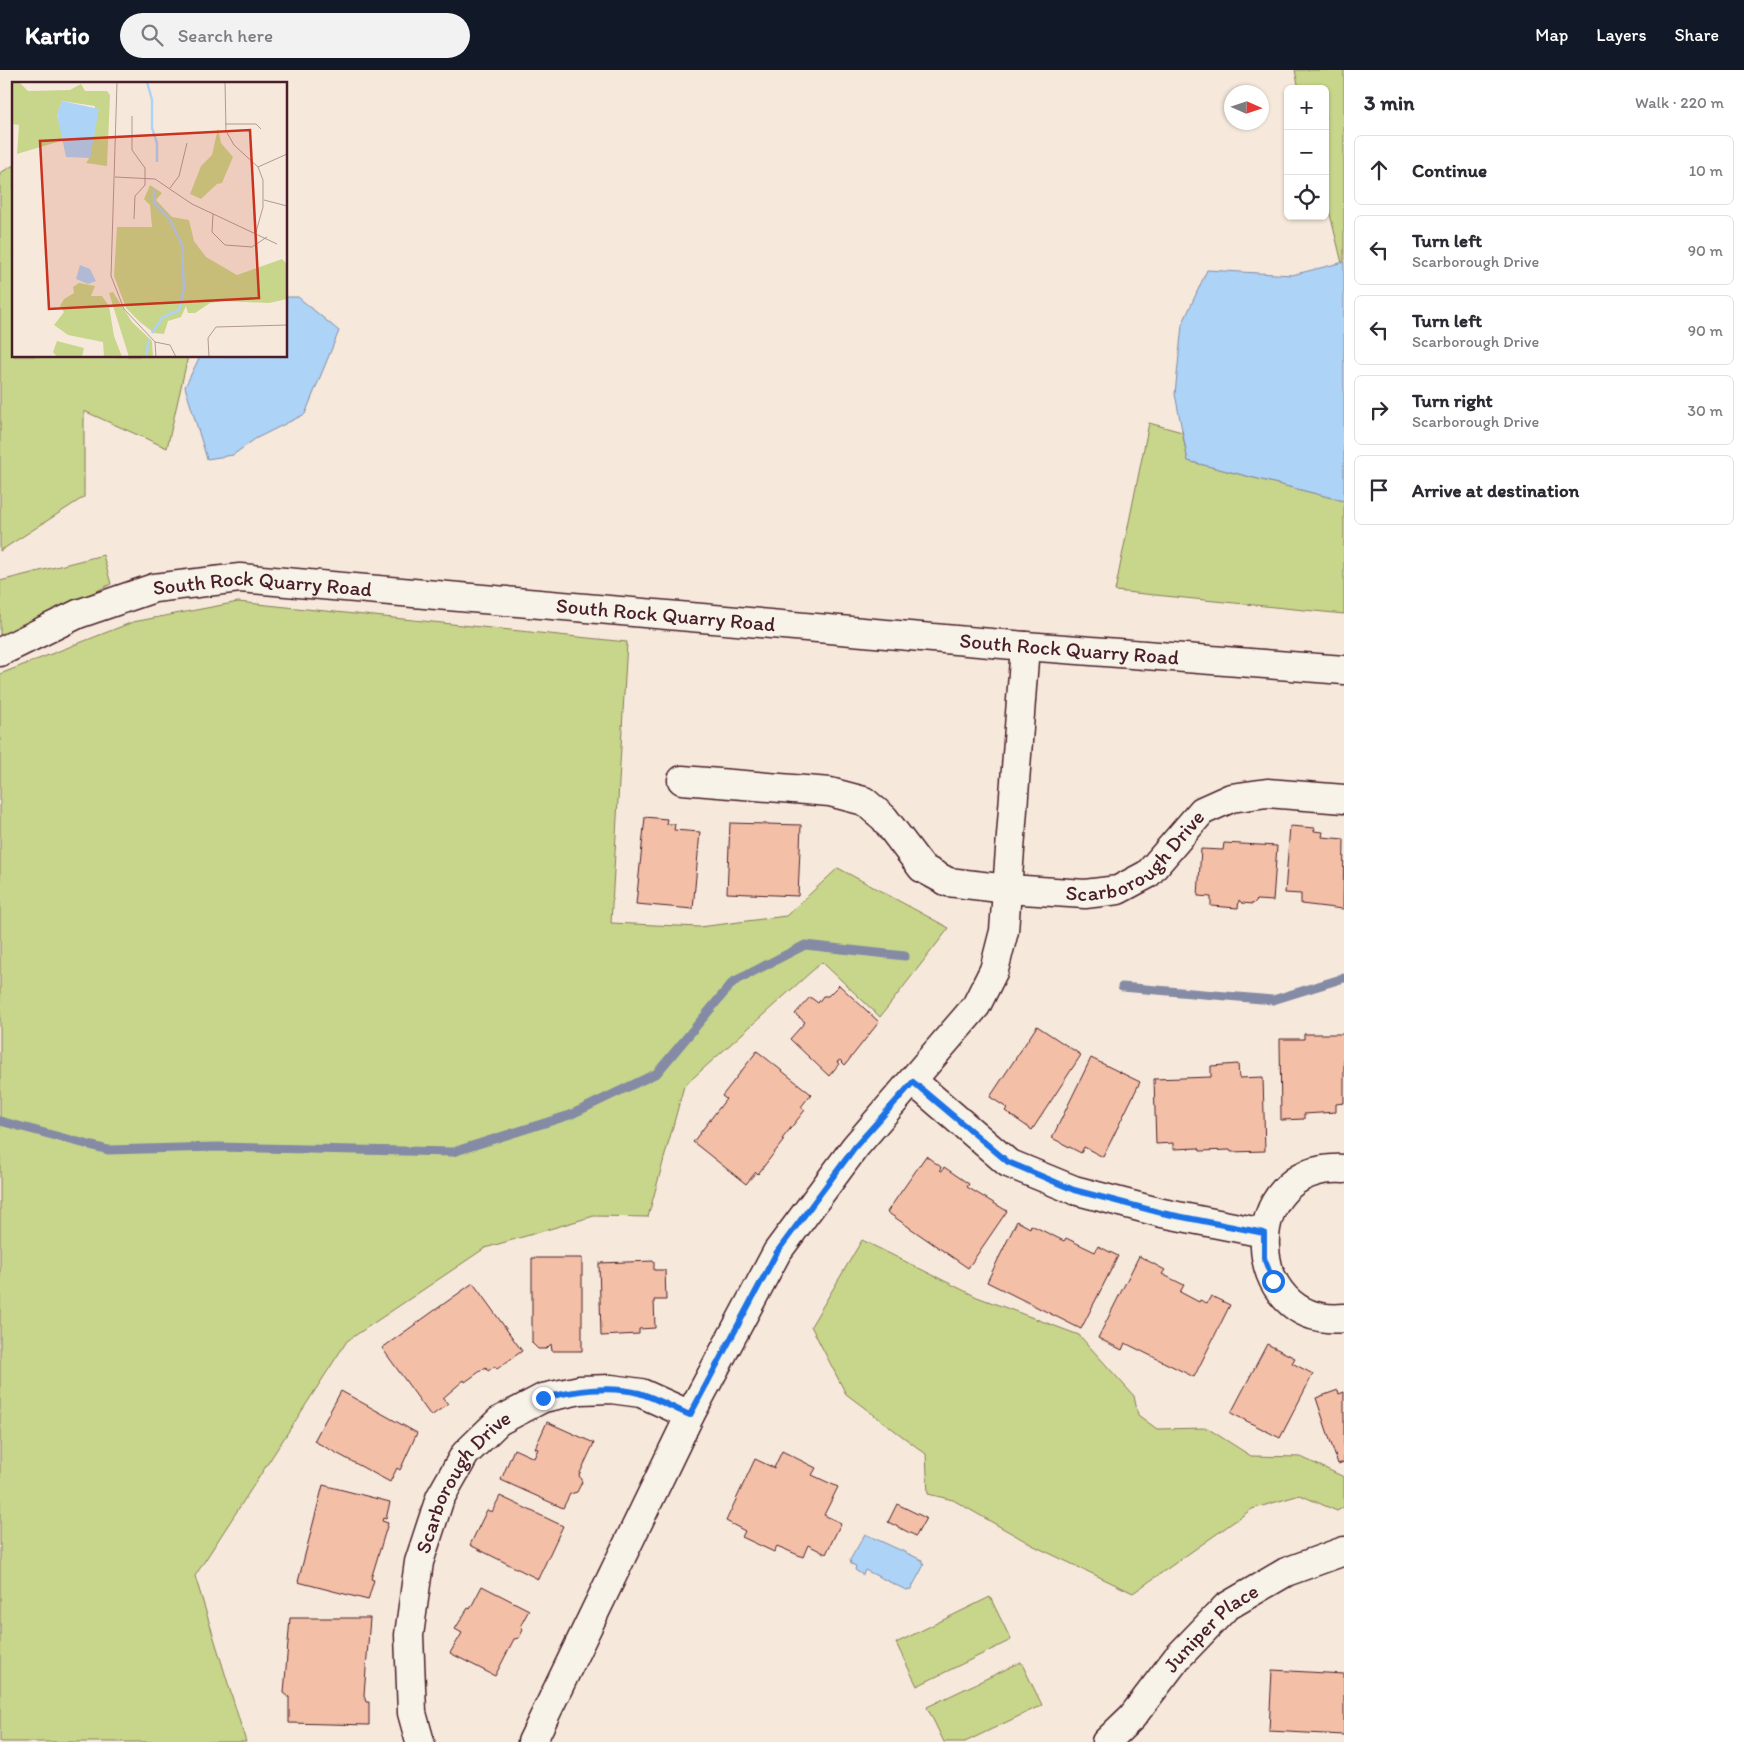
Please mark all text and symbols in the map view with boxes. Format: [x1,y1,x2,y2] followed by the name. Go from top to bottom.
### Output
[120,13,470,58] search box
[25,21,90,50] text: Kartio
[138,21,166,49] icon: search
[178,24,273,47] text: Search here
[1535,24,1568,46] text: Map
[1596,24,1646,46] text: Layers
[1674,24,1719,46] text: Share
[12,82,288,358] inset map
[1224,85,1269,130] north arrow
[1284,85,1329,220] map controls
[1284,85,1329,130] button: +
[1364,90,1414,115] text: 3 min
[1635,93,1724,112] text: Walk · 220 m
[1284,130,1329,175] button: −
[1365,156,1393,184] icon: ahead
[1412,159,1487,182] text: Continue
[1689,161,1723,180] text: 10 m
[1284,175,1329,220] button: locate
[1412,229,1482,252] text: Turn left
[1365,236,1393,264] icon: left
[1688,241,1723,260] text: 90 m
[1412,252,1539,271] text: Scarborough Drive
[1412,309,1482,332] text: Turn left
[1365,316,1393,344] icon: left
[1688,321,1723,340] text: 90 m
[1412,332,1539,351] text: Scarborough Drive
[1412,389,1493,412] text: Turn right
[1365,396,1393,424] icon: right
[1687,401,1723,420] text: 30 m
[1412,412,1539,431] text: Scarborough Drive
[1365,476,1393,504] icon: arrive
[1412,479,1579,502] text: Arrive at destination
[151,565,373,601] street label: South Rock Quarry Road
[555,592,777,636] street label: South Rock Quarry Road
[959,627,1180,670] street label: South Rock Quarry Road
[1065,804,1209,906] street label: Scarborough Drive
[1262,1270,1285,1293] route start
[532,1387,555,1410] route end
[410,1404,515,1557] street label: Scarborough Drive
[1158,1578,1263,1677] street label: Juniper Place

